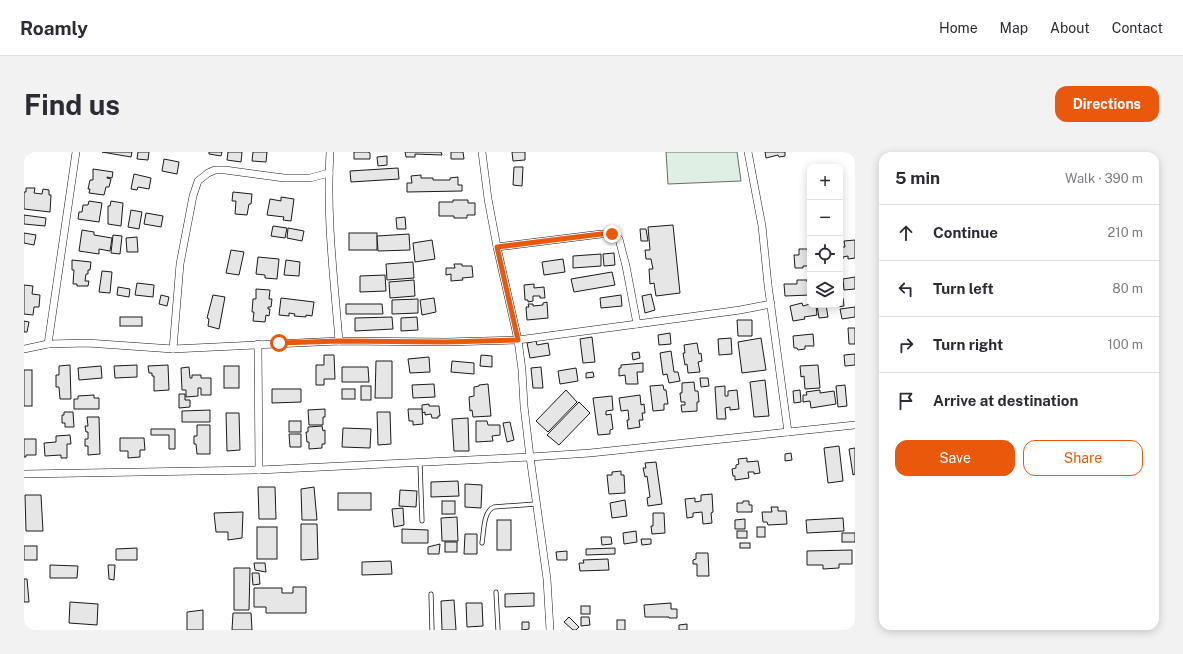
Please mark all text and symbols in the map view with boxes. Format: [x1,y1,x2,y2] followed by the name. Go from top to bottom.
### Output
[20,17,88,39] text: Roamly
[939,20,978,36] text: Home
[1000,20,1028,36] text: Map
[1050,20,1090,36] text: About
[1112,20,1163,36] text: Contact
[1055,86,1159,122] button: Directions
[24,88,120,121] text: Find us
[807,164,843,308] map controls
[807,164,843,200] button: +
[895,168,940,188] text: 5 min
[1065,171,1143,186] text: Walk · 390 m
[807,200,843,236] button: −
[895,222,917,244] icon: ahead
[933,224,998,241] text: Continue
[603,225,621,243] route end
[1108,225,1143,240] text: 210 m
[807,236,843,272] button: locate
[807,272,843,308] button: layers
[895,278,917,300] icon: left
[933,280,994,297] text: Turn left
[1112,281,1143,296] text: 80 m
[270,334,288,352] route start
[895,334,917,356] icon: right
[933,336,1003,353] text: Turn right
[1107,337,1143,352] text: 100 m
[895,390,917,412] icon: arrive
[933,392,1078,409] text: Arrive at destination
[895,440,1015,476] button: Save
[1023,440,1143,476] button: Share

